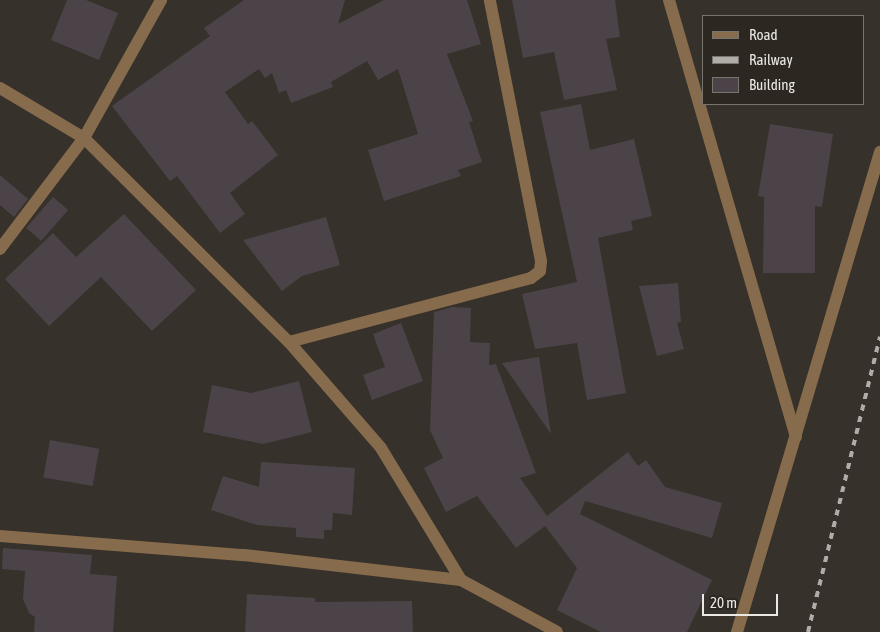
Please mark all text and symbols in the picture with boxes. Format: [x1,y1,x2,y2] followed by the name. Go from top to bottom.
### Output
[702,15,865,105] legend
[749,26,778,43] text: Road
[749,51,793,68] text: Railway
[749,76,795,93] text: Building
[705,584,781,616] scale bar
[710,594,737,611] text: 20 m

